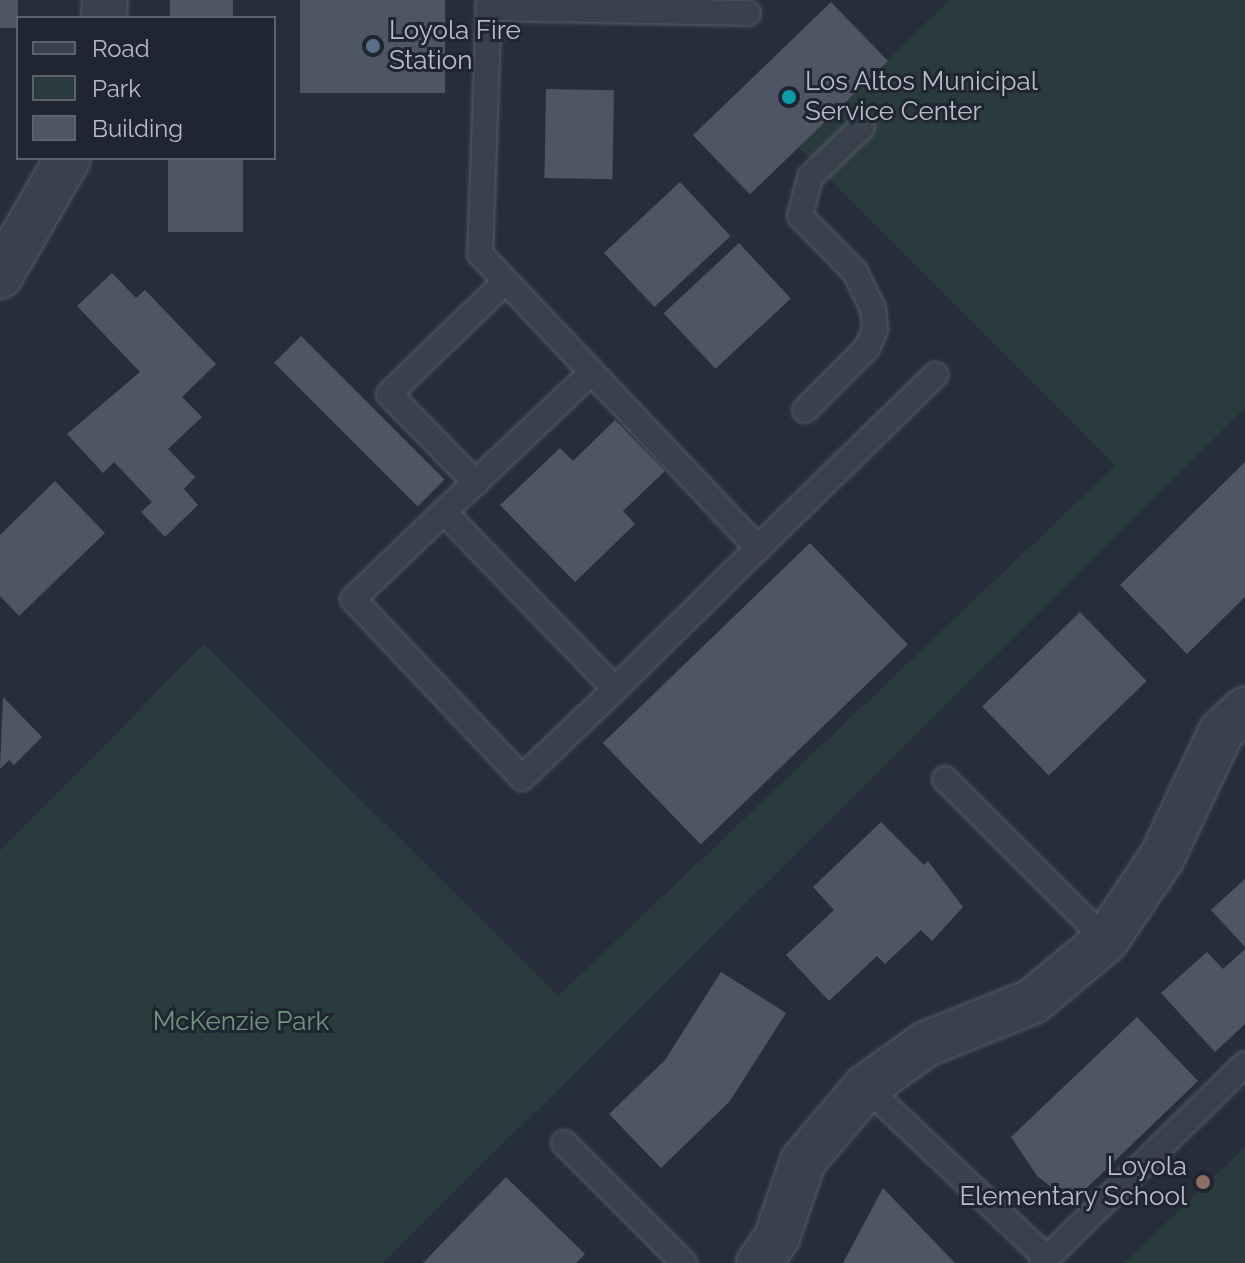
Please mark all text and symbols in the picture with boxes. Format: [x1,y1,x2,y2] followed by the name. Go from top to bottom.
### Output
[389,15,521,76] place label: Loyola Fire Station
[16,16,276,160] legend
[92,34,150,63] text: Road
[364,37,382,55] marker: Loyola Fire Station
[805,66,1039,128] place label: Los Altos Municipal Service Center
[92,74,141,103] text: Park
[780,88,798,106] marker: Los Altos Municipal Service Center
[92,114,183,143] text: Building
[153,1006,329,1038] park label: McKenzie Park
[959,1151,1187,1212] place label: Loyola Elementary School
[1194,1173,1212,1191] marker: Loyola Elementary School

